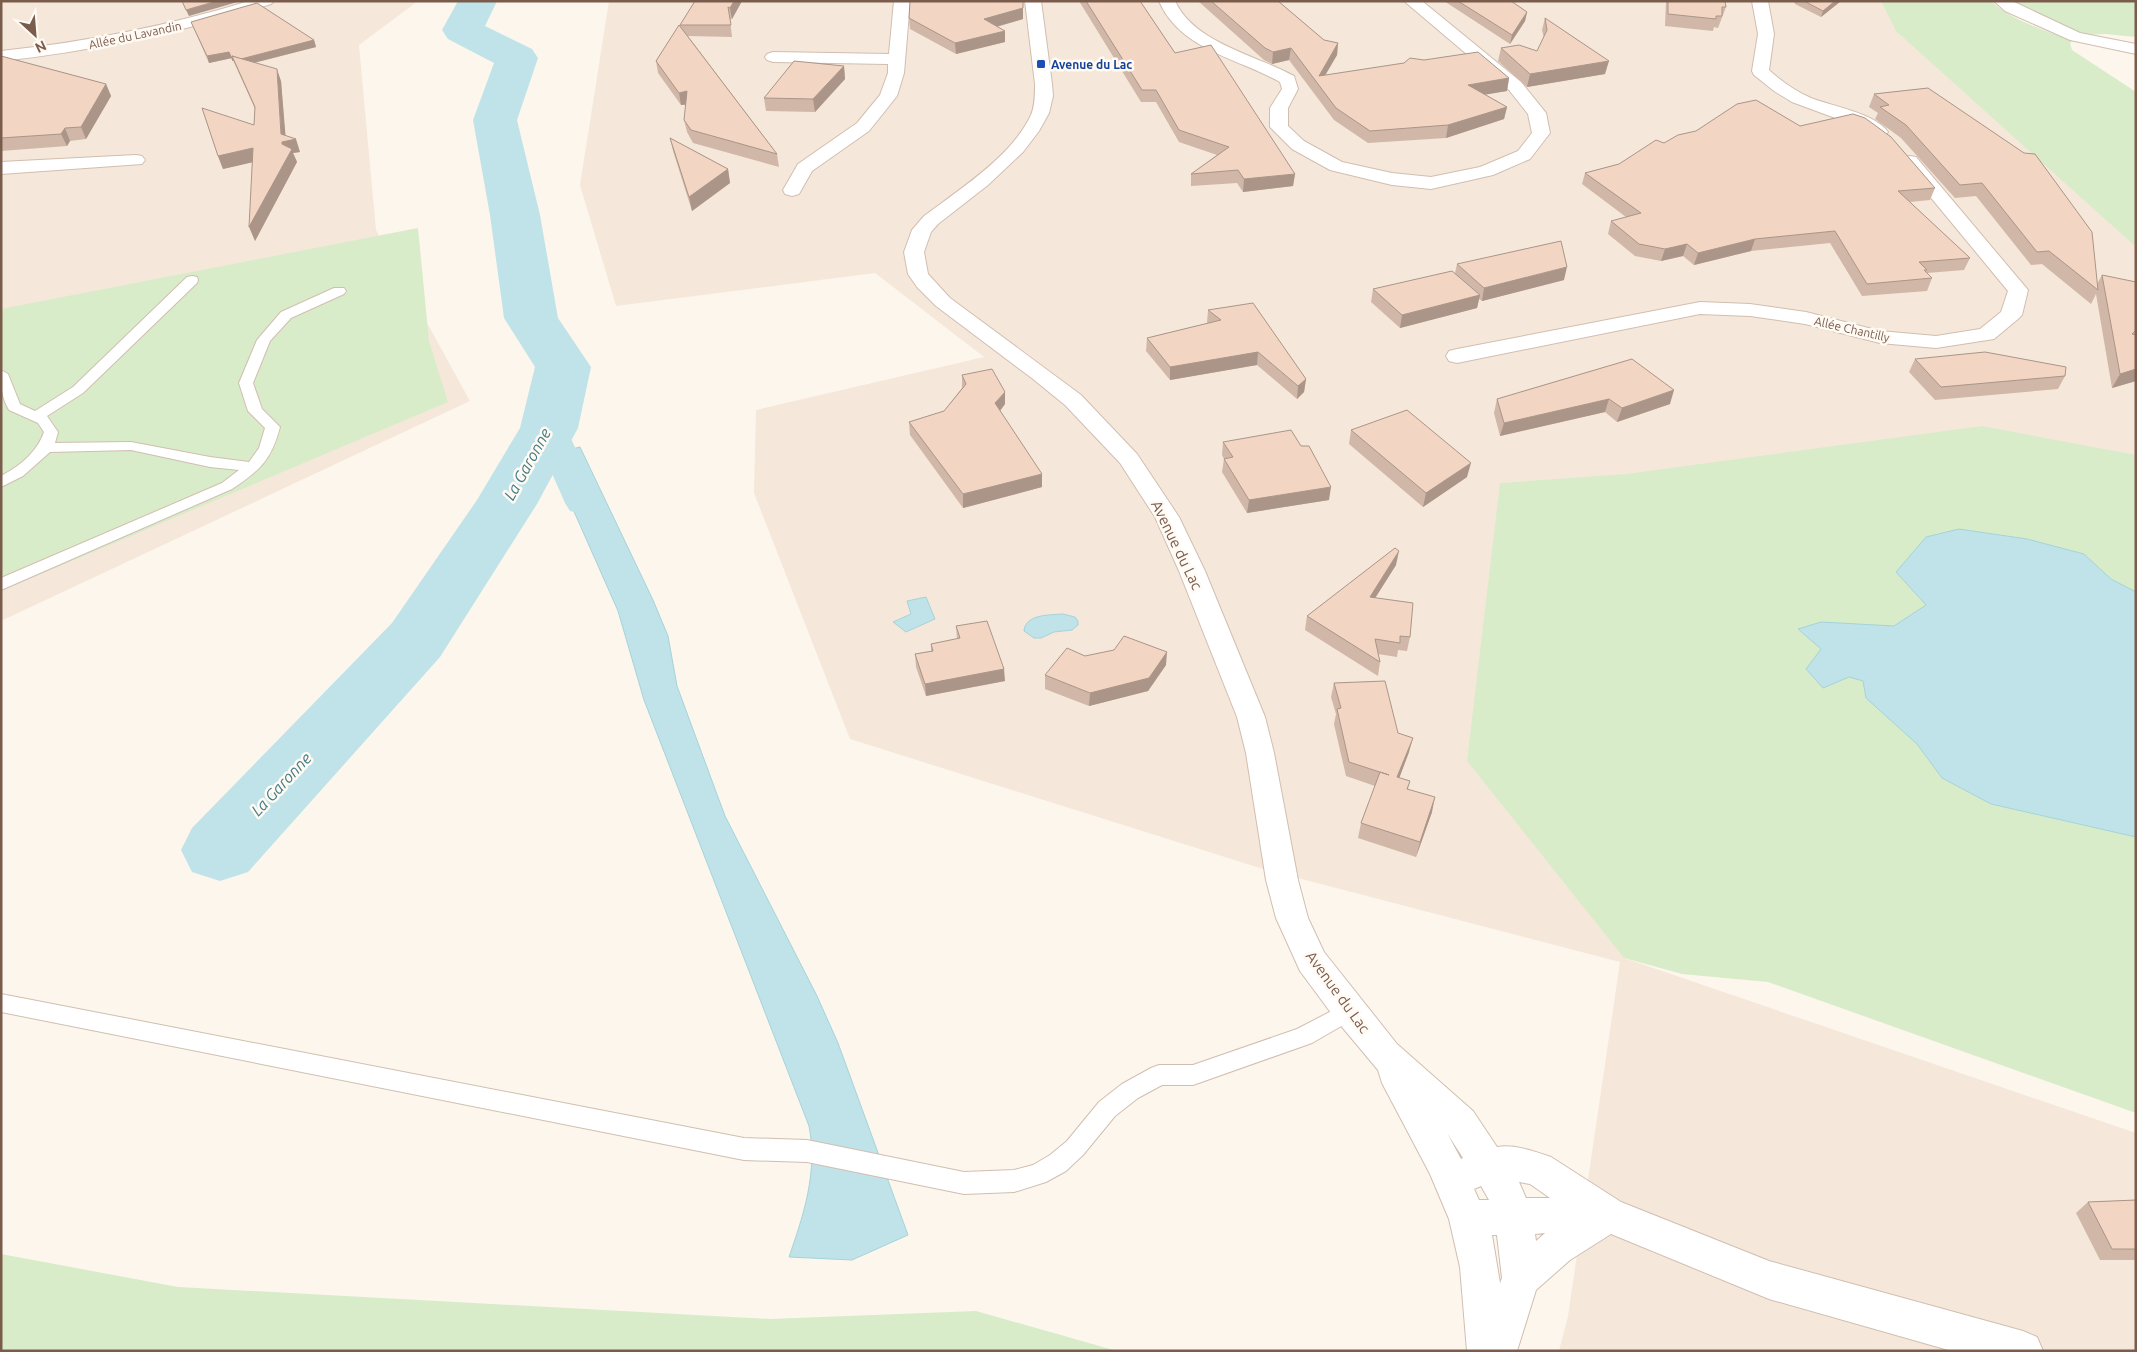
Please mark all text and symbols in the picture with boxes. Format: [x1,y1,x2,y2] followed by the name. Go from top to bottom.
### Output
[10,10,60,60] north arrow
[87,19,183,51] street label: Allée du Lavandin
[32,37,49,56] text: N
[1035,58,1047,70] marker: Avenue du Lac
[1051,58,1132,71] place label: Avenue du Lac
[1813,314,1891,344] street label: Allée Chantilly
[500,425,554,503] water label: La Garonne
[1148,498,1206,592] street label: Avenue du Lac
[247,749,315,819] water label: La Garonne
[1303,948,1373,1036] street label: Avenue du Lac

